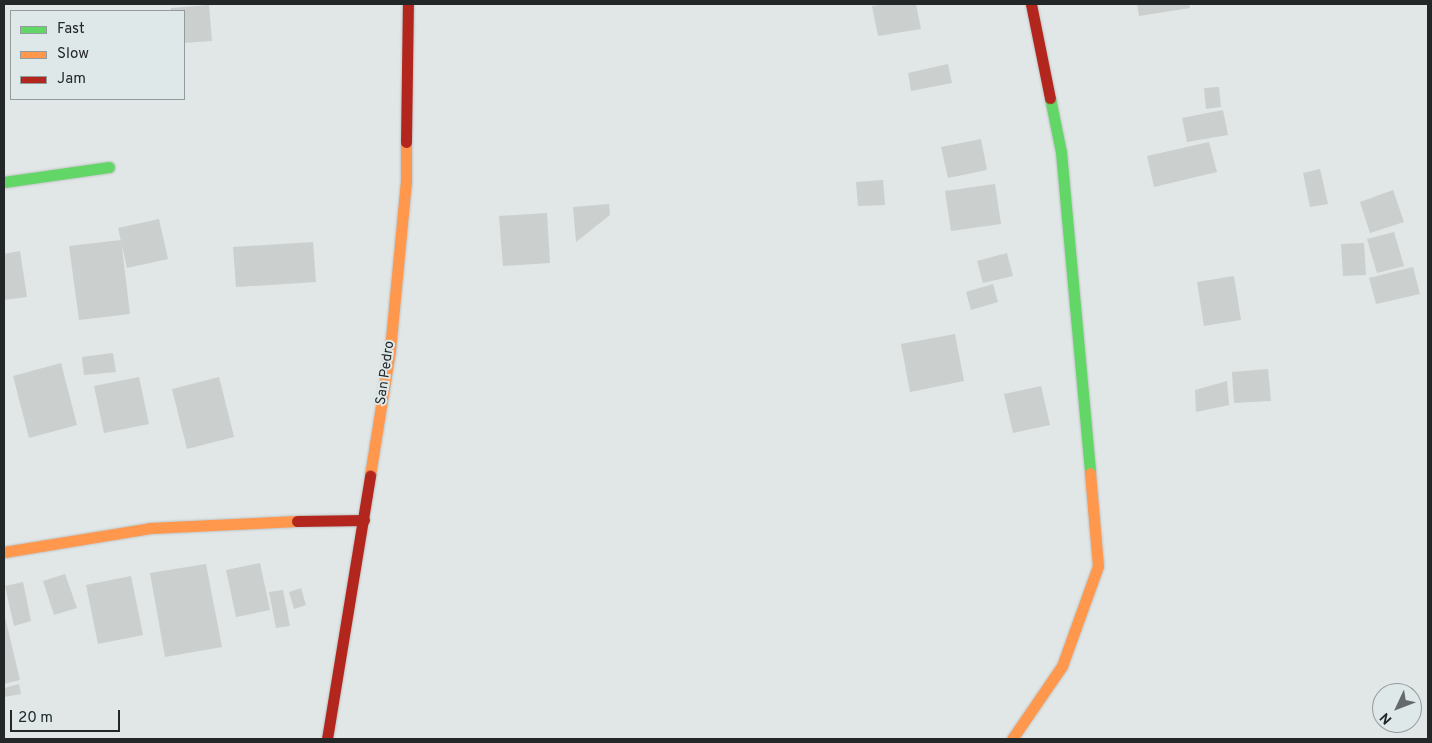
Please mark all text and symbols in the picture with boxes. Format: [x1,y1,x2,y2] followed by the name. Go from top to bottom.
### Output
[10,10,185,100] legend
[57,20,85,39] text: Fast
[57,45,89,64] text: Slow
[57,70,86,89] text: Jam
[373,340,399,406] street label: San Pedro
[1372,683,1422,733] north arrow
[12,700,122,732] scale bar
[1377,708,1396,727] text: N
[18,709,53,728] text: 20 m

